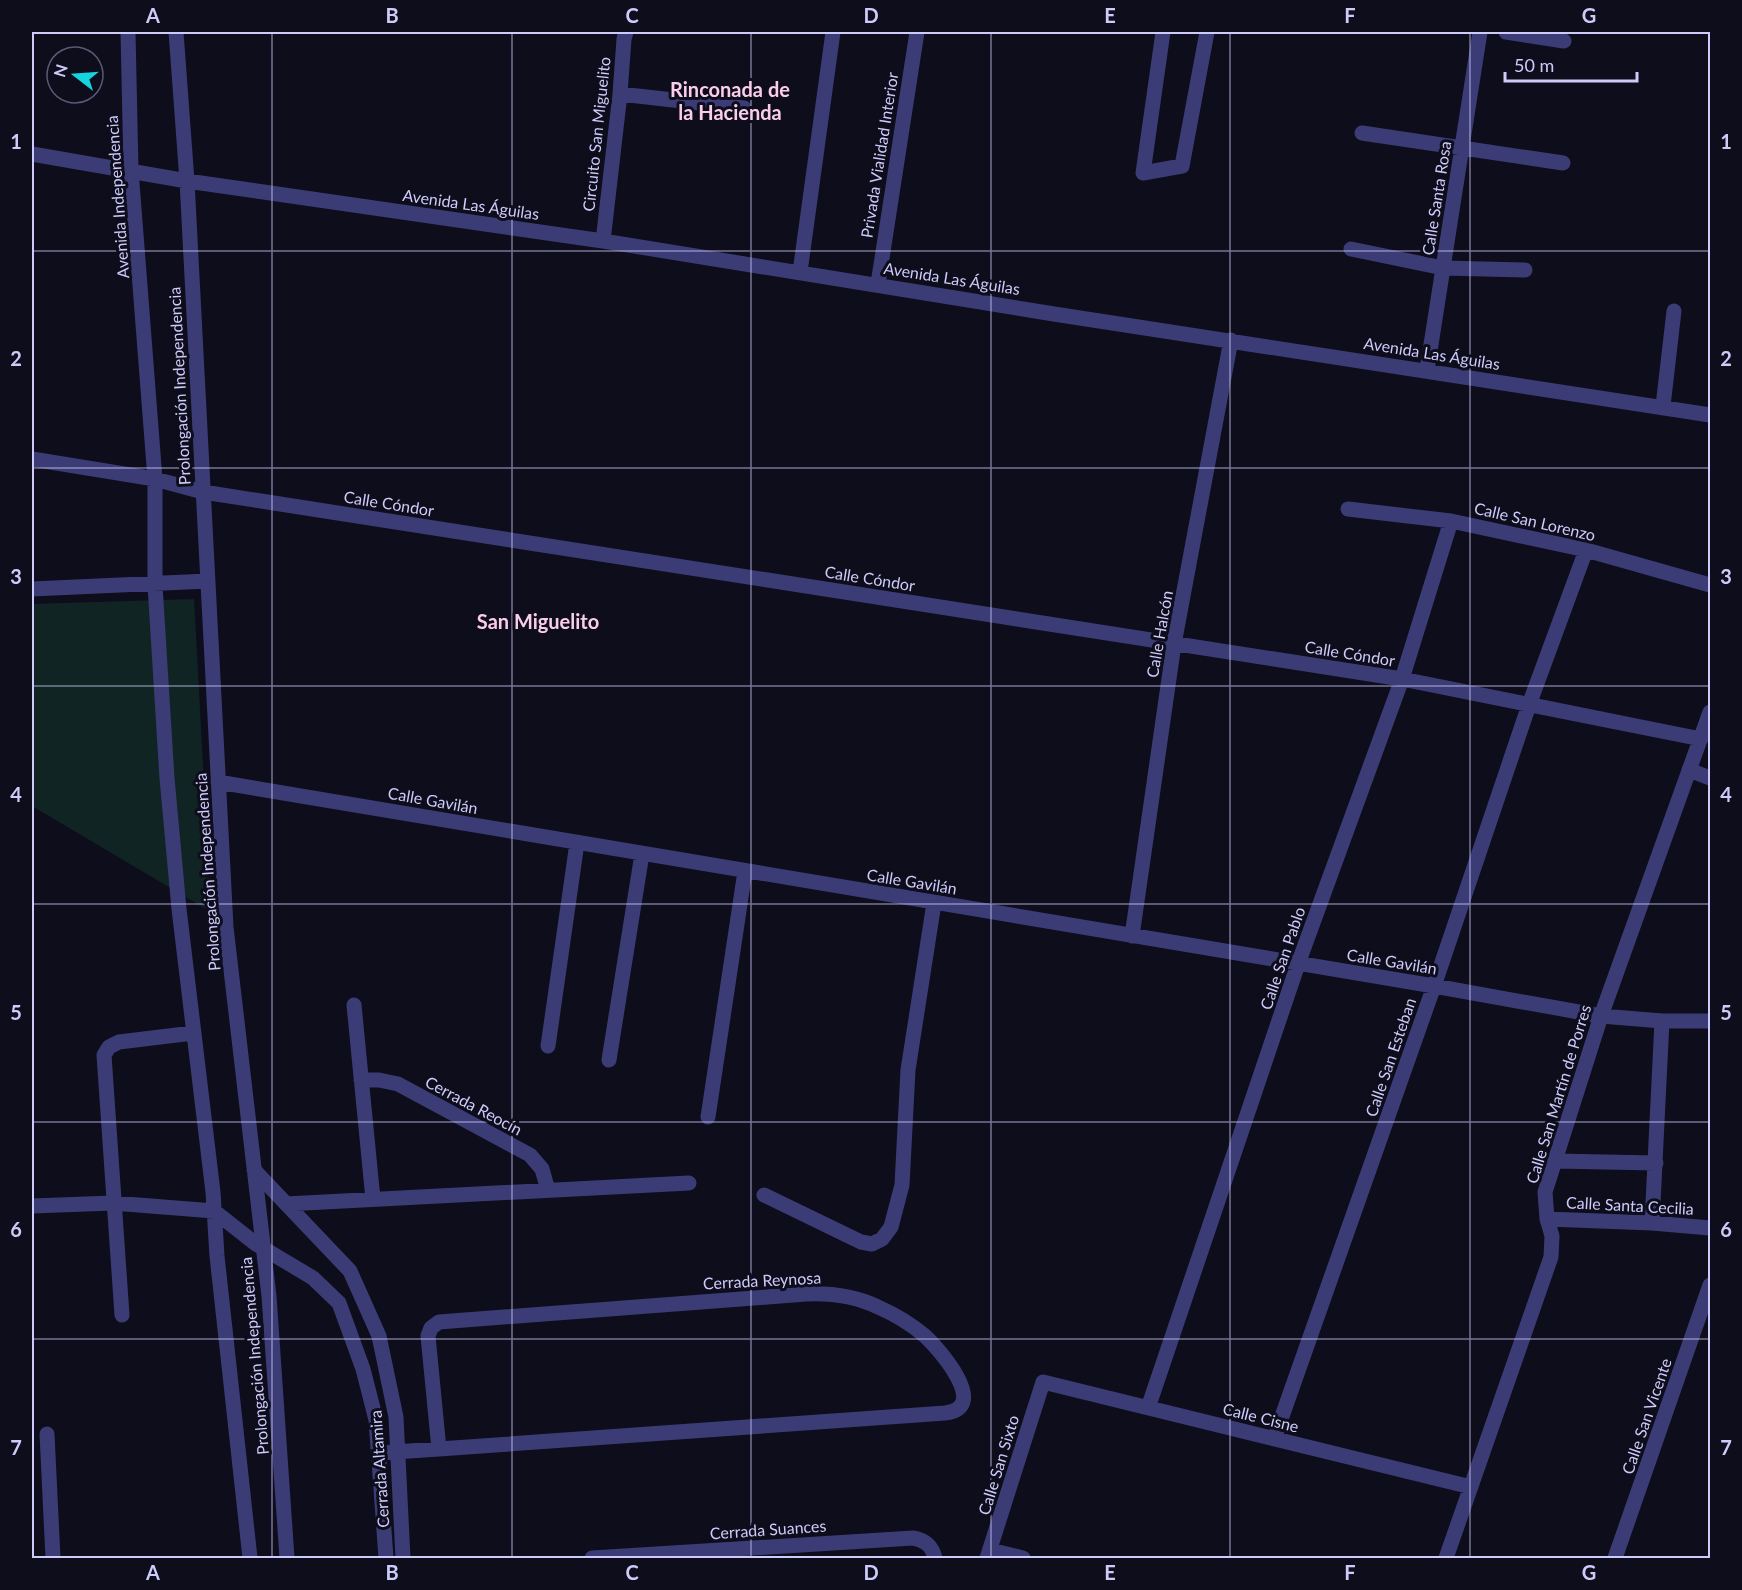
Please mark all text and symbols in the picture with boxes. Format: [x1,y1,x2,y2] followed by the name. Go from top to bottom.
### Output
[145,3,160,27] text: A
[385,3,399,27] text: B
[625,3,639,27] text: C
[863,3,879,27] text: D
[1104,3,1116,27] text: E
[1344,3,1356,27] text: F
[1582,3,1596,27] text: G
[45,45,105,105] north arrow
[1505,45,1637,83] scale bar
[1514,54,1554,76] text: 50 m
[578,56,614,212] street label: Circuito San Miguelito
[49,62,71,79] text: N
[857,71,902,239] street label: Privada Vialidad Interior
[670,77,790,124] district label: Rinconada de la Hacienda
[102,115,132,279] street label: Avenida Independencia
[10,129,22,153] text: 1
[1720,129,1732,153] text: 1
[1418,140,1454,256] street label: Calle Santa Rosa
[402,185,541,223] street label: Avenida Las Águilas
[883,258,1022,298] street label: Avenida Las Águilas
[164,286,194,486] street label: Prolongación Independencia
[1363,333,1502,373] street label: Avenida Las Águilas
[10,346,22,370] text: 2
[1720,346,1732,370] text: 2
[343,486,436,520] street label: Calle Cóndor
[1472,498,1598,544] street label: Calle San Lorenzo
[824,561,917,595] street label: Calle Cóndor
[10,564,22,588] text: 3
[1720,564,1732,588] text: 3
[1142,589,1176,679] street label: Calle Halcón
[477,609,599,633] district label: San Miguelito
[1304,636,1397,670] street label: Calle Cóndor
[191,772,223,972] street label: Prolongación Independencia
[10,782,22,806] text: 4
[1720,782,1732,806] text: 4
[387,783,479,817] street label: Calle Gavilán
[866,865,958,897] street label: Calle Gavilán
[1256,904,1308,1012] street label: Calle San Pablo
[1346,945,1438,977] street label: Calle Gavilán
[1361,995,1419,1119] street label: Calle San Esteban
[10,1000,22,1024] text: 5
[1720,1000,1732,1024] text: 5
[1522,1002,1594,1186] street label: Calle San Martín de Porres
[422,1072,526,1138] street label: Cerrada Reocín
[1566,1192,1694,1218] street label: Calle Santa Cecilia
[10,1217,22,1241] text: 6
[1720,1217,1732,1241] text: 6
[236,1256,272,1456] street label: Prolongación Independencia
[702,1267,822,1293] street label: Cerrada Reynosa
[1617,1356,1675,1476] street label: Calle San Vicente
[1221,1398,1301,1436] street label: Calle Cisne
[365,1410,393,1528] street label: Cerrada Altamira
[974,1413,1022,1517] street label: Calle San Sixto
[10,1435,22,1459] text: 7
[1720,1435,1732,1459] text: 7
[709,1515,827,1543] street label: Cerrada Suances
[145,1560,160,1584] text: A
[385,1560,399,1584] text: B
[625,1560,639,1584] text: C
[863,1560,879,1584] text: D
[1104,1560,1116,1584] text: E
[1344,1560,1356,1584] text: F
[1582,1560,1596,1584] text: G

